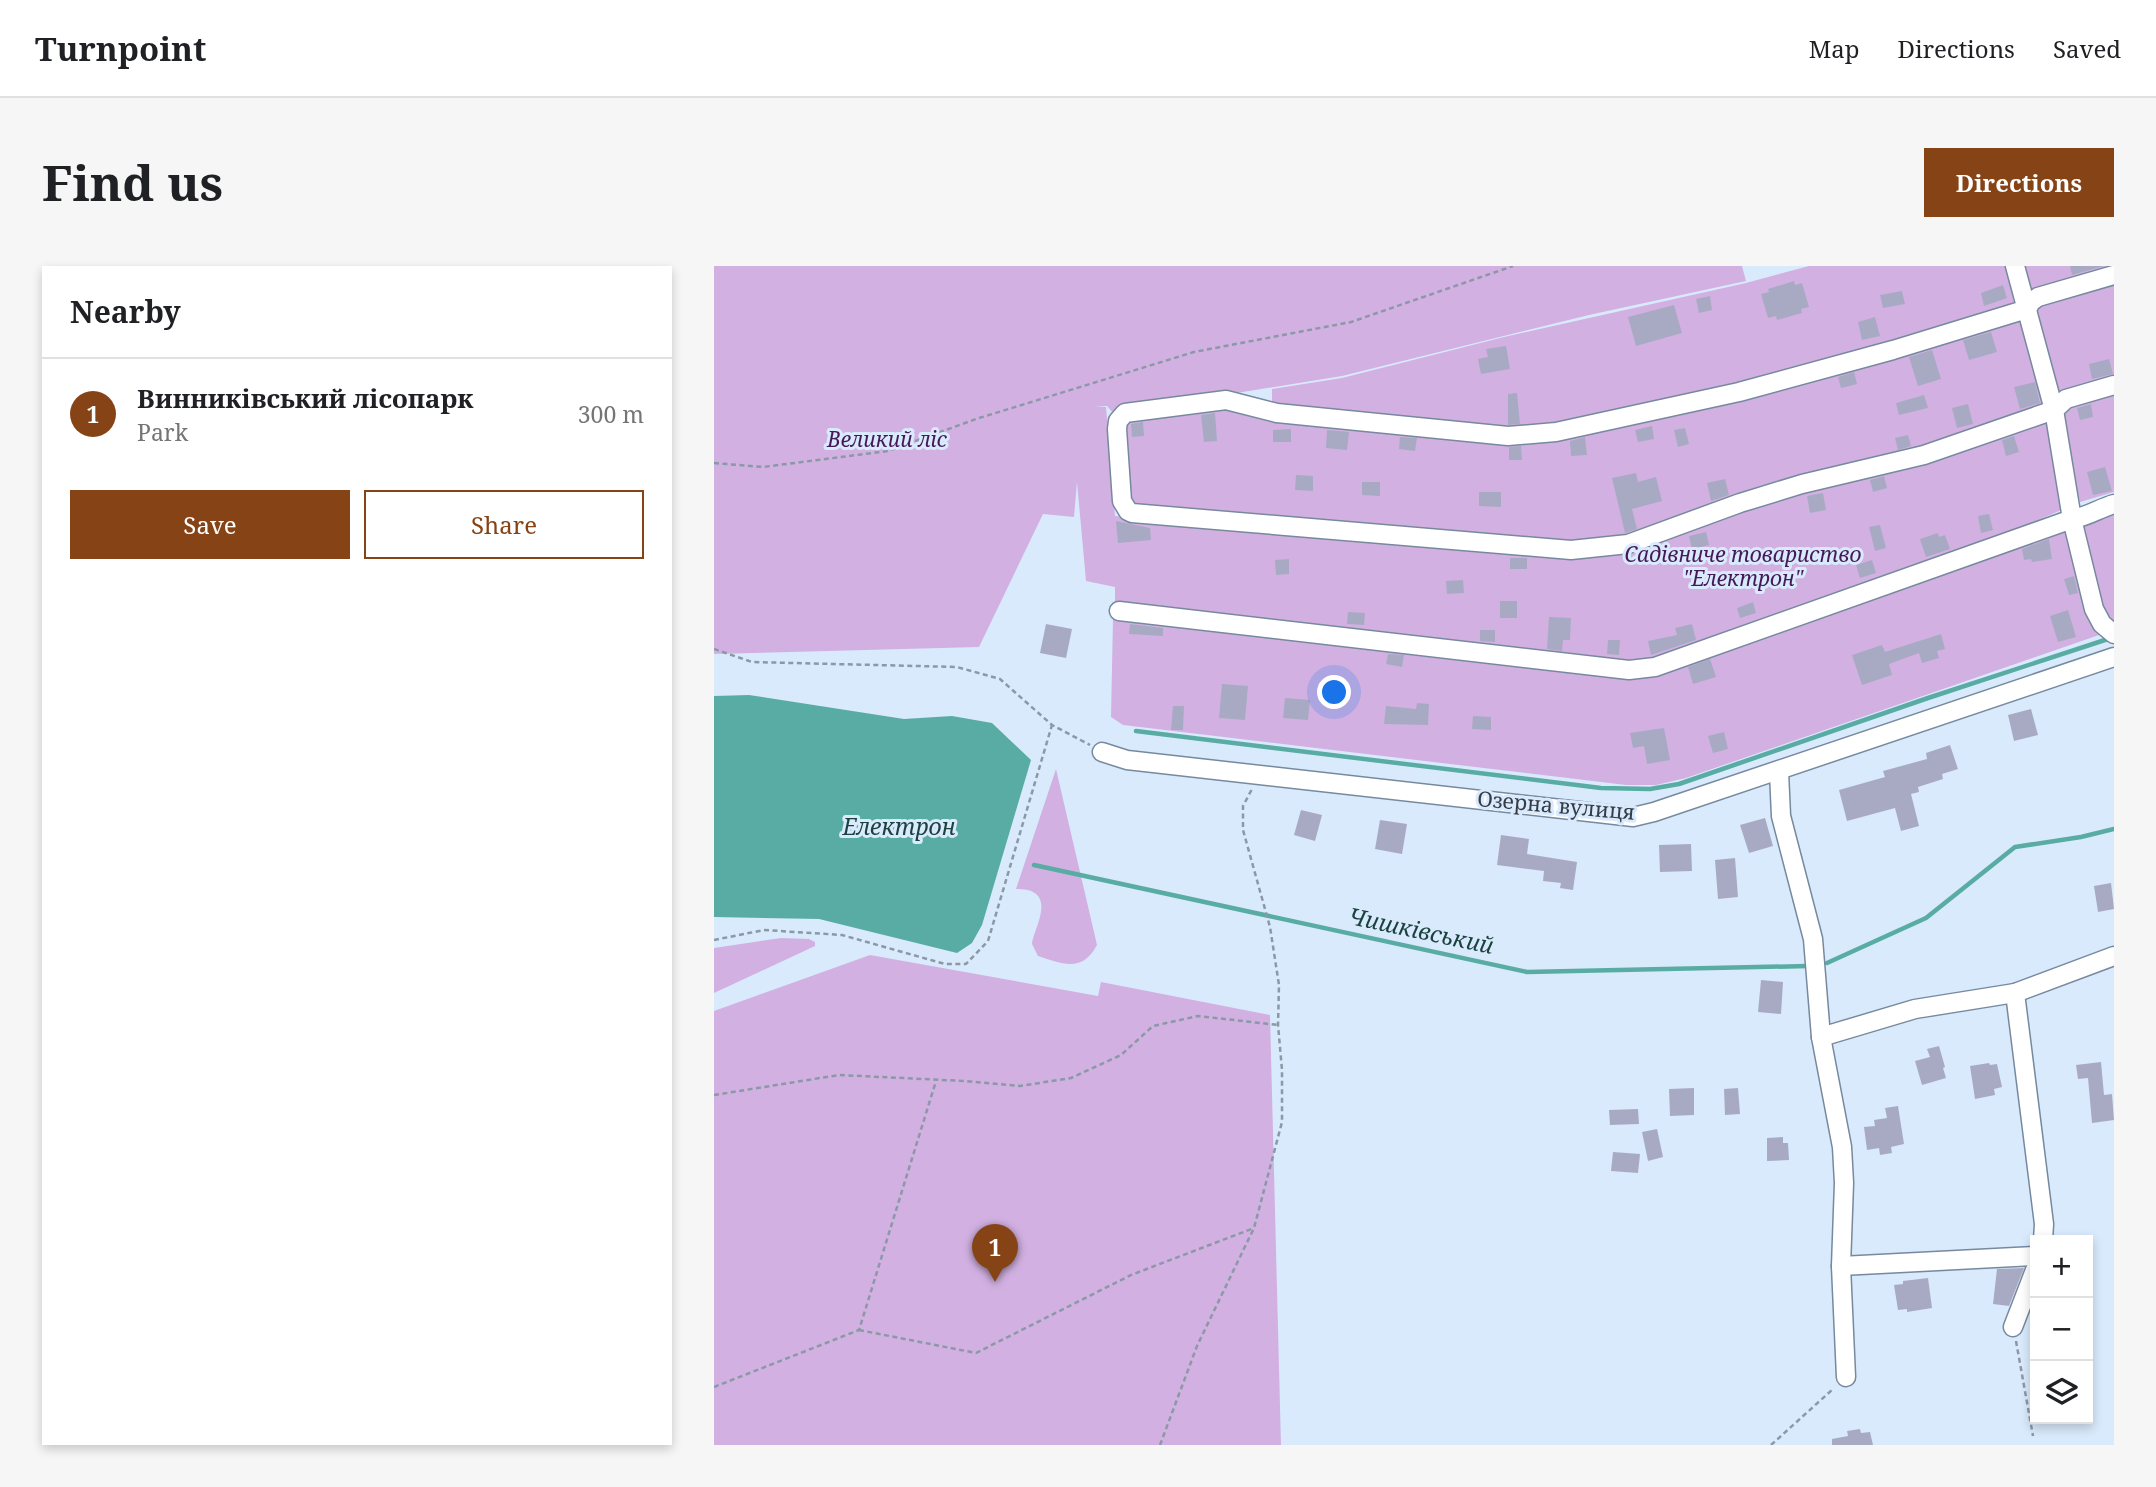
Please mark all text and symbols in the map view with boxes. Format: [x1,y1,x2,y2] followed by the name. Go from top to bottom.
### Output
[35,26,206,71] text: Turnpoint
[1809,32,1860,65] text: Map
[1898,32,2015,65] text: Directions
[2053,32,2121,65] text: Saved
[1924,148,2114,217] button: Directions
[42,149,223,215] text: Find us
[70,291,181,332] text: Nearby
[137,380,473,416] text: Винниківський лісопарк
[87,398,100,430] text: 1
[578,398,644,430] text: 300 m
[137,416,188,448] text: Park
[826,425,948,453] park label: Великий ліс
[70,490,350,559] button: Save
[364,490,644,559] button: Share
[1624,540,1862,592] park label: Садівниче товариство "Електрон"
[1317,675,1351,709] your location
[1476,784,1636,826] street label: Озерна вулиця
[842,810,956,842] water label: Електрон
[1346,899,1497,961] water label: Чишківський
[972,1224,1018,1282] pin: 1
[2030,1235,2093,1424] map controls
[2030,1235,2093,1298] button: +
[2030,1298,2093,1361] button: −
[2030,1361,2093,1424] button: layers

